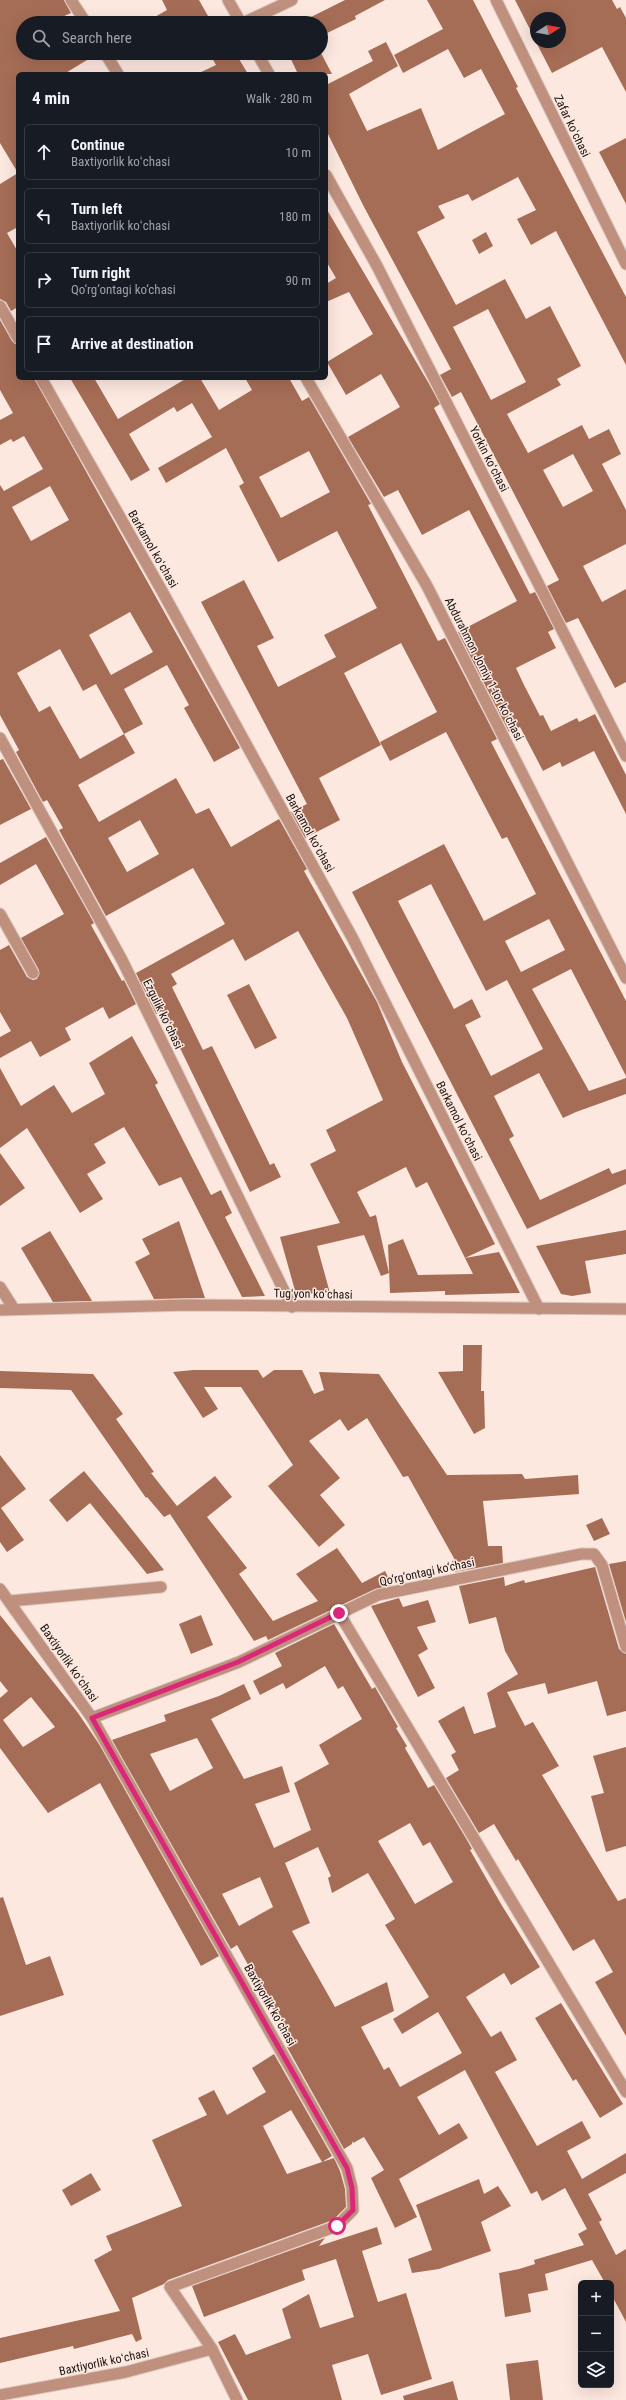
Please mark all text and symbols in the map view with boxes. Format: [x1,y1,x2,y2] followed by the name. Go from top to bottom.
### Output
[530,12,566,48] north arrow
[16,16,328,60] search box
[30,27,52,49] icon: search
[62,29,132,47] text: Search here
[32,88,70,108] text: 4 min
[246,91,312,106] text: Walk · 280 m
[551,93,593,159] street label: Zafar koʻchasi
[71,136,125,154] text: Continue
[33,141,55,163] icon: ahead
[285,145,311,160] text: 10 m
[71,154,170,169] text: Baxtiyorlik koʻchasi
[71,200,122,218] text: Turn left
[33,205,55,227] icon: left
[279,209,311,224] text: 180 m
[71,218,170,233] text: Baxtiyorlik koʻchasi
[71,264,130,282] text: Turn right
[33,269,55,291] icon: right
[285,273,311,288] text: 90 m
[71,282,176,297] text: Qo‘rg‘ontagi ko‘chasi
[33,333,55,355] icon: arrive
[71,335,194,353] text: Arrive at destination
[466,424,512,494] street label: Yorkin koʻchasi
[125,508,181,590] street label: Barkamol koʻchasi
[442,595,526,743] street label: Abdurahmon Jomiy 1-tor koʻchasi
[283,792,337,874] street label: Barkamol koʻchasi
[140,977,186,1051] street label: Ezgulik koʻchasi
[433,1079,485,1163] street label: Barkamol koʻchasi
[273,1286,353,1302] street label: Tugʻyon koʻchasi
[378,1555,476,1589] street label: Qo‘rg‘ontagi ko‘chasi
[330,1604,348,1622] route end
[37,1621,101,1705] street label: Baxtiyorlik koʻchasi
[241,1962,299,2048] street label: Baxtiyorlik koʻchasi
[328,2217,346,2235] route start
[578,2280,614,2388] map controls
[578,2280,614,2316] button: +
[578,2316,614,2352] button: −
[58,2346,150,2378] street label: Baxtiyorlik koʻchasi
[578,2352,614,2388] button: layers

